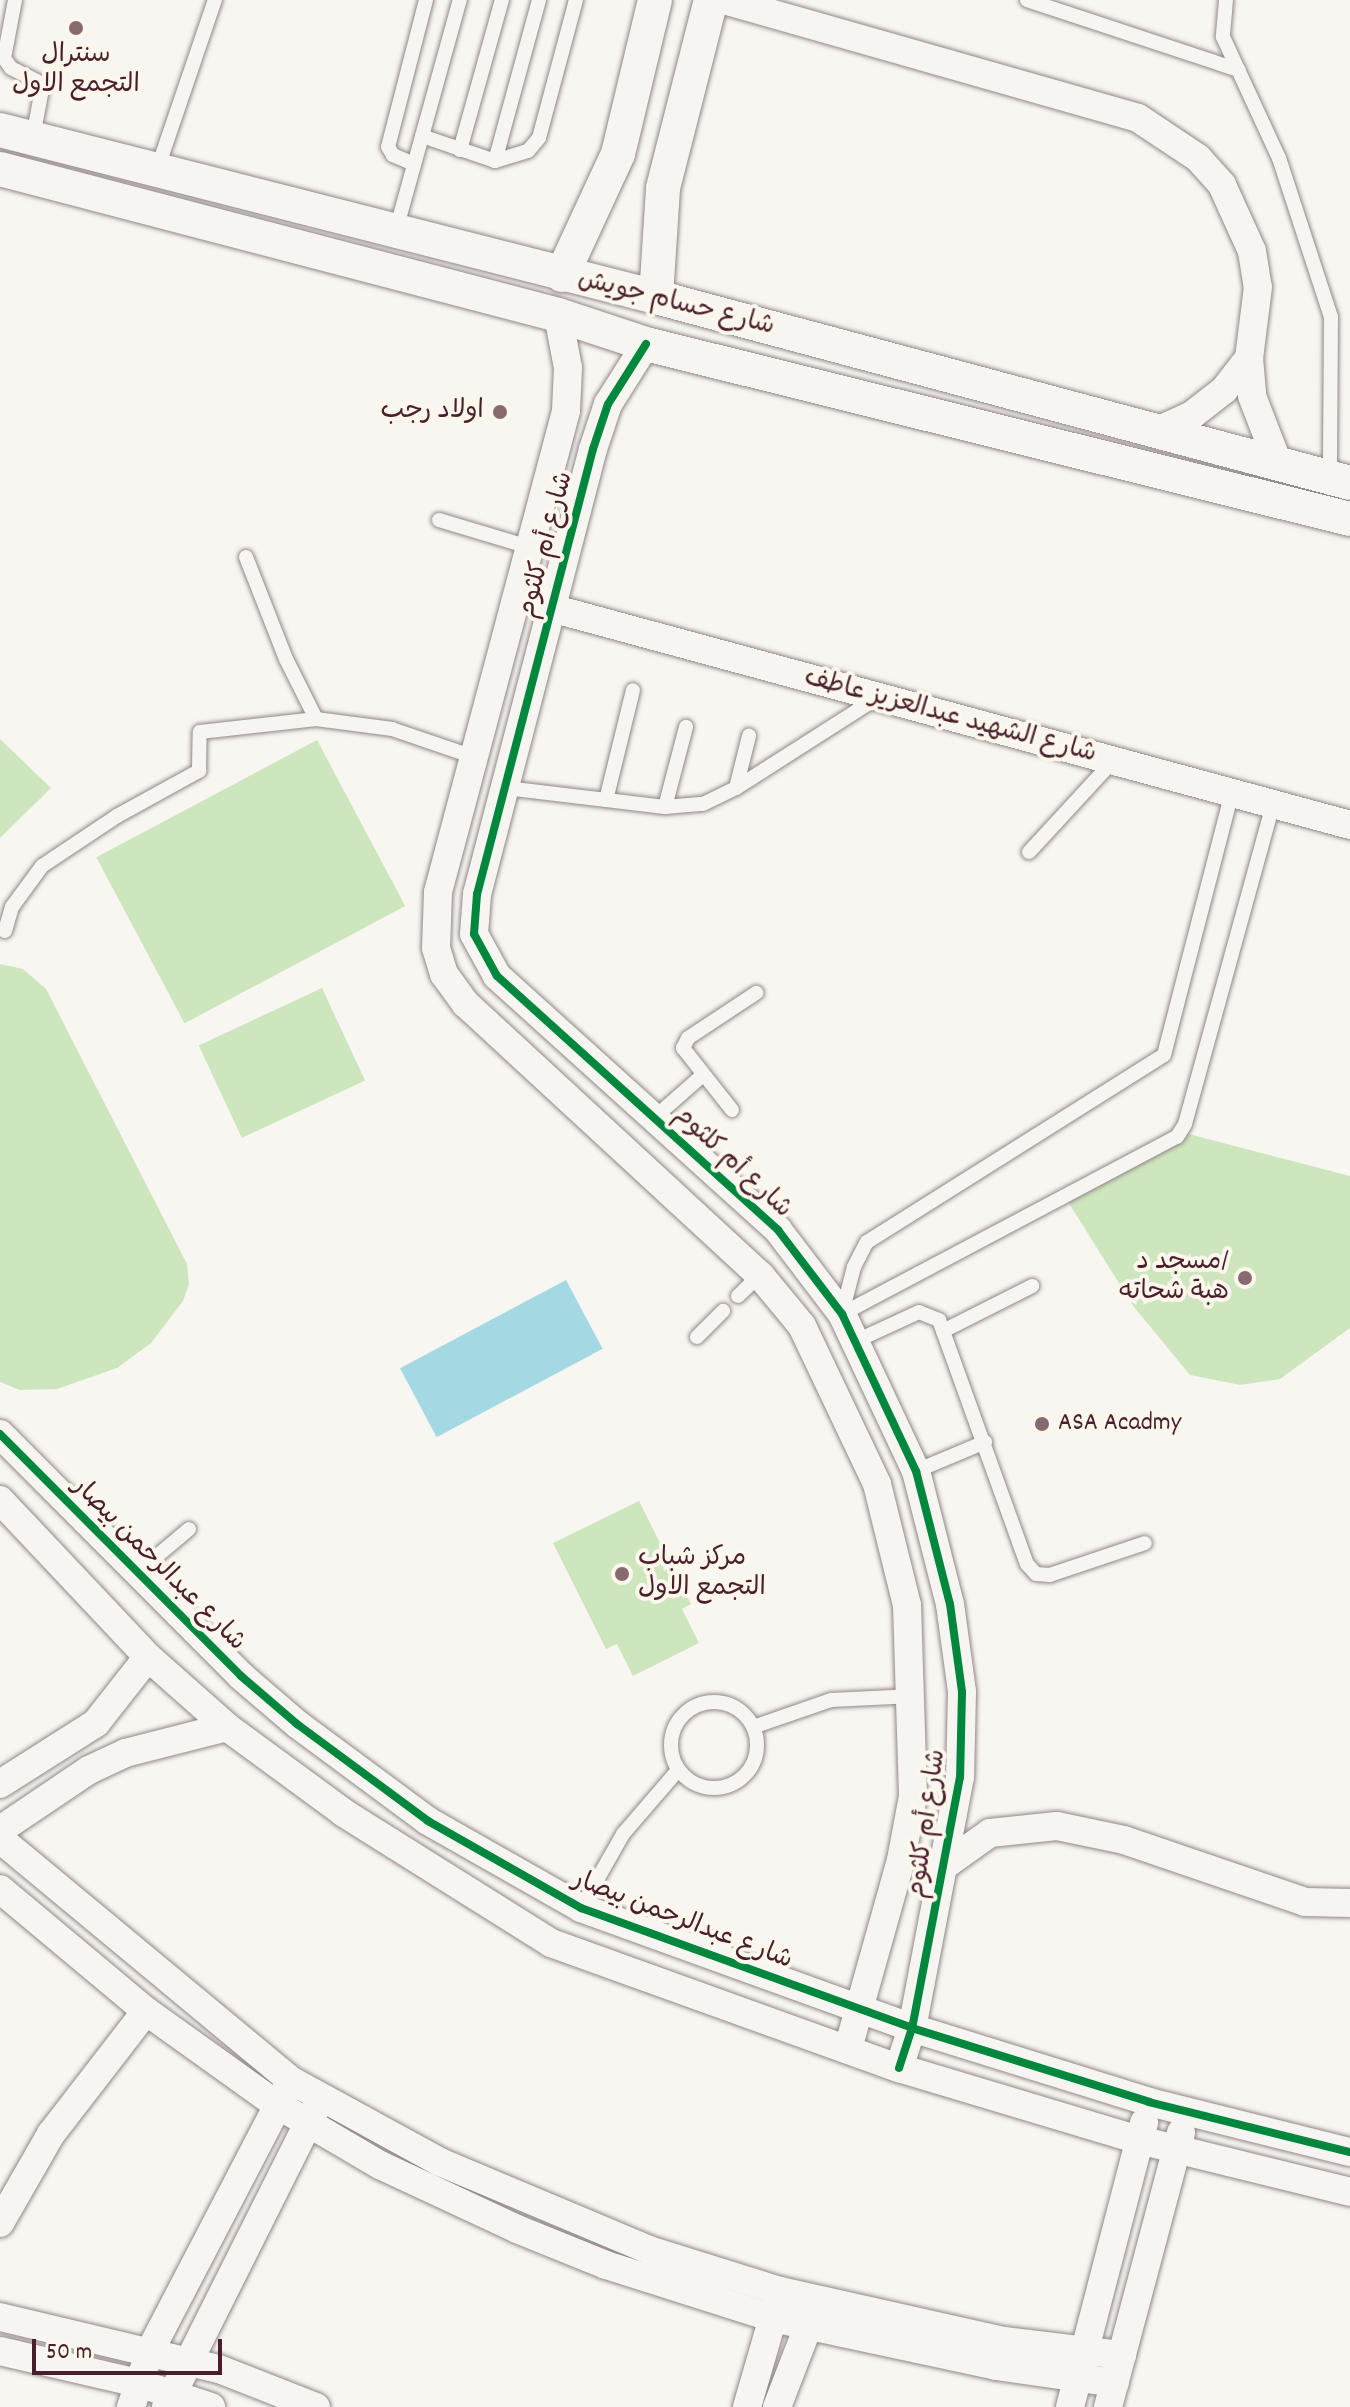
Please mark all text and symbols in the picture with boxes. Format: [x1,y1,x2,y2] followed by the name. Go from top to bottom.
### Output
[67,19,85,37] marker: سنترال التجمع الاول
[12,40,140,102] place label: سنترال التجمع الاول
[575,264,777,344] street label: شارع حسام جويش
[381,396,484,428] place label: اولاد رجب
[491,403,509,421] marker: اولاد رجب
[513,468,581,622] street label: شارع أم كلثوم
[801,663,1099,771] street label: شارع الشهيد عبدالعزيز عاطف
[666,1100,798,1226] street label: شارع أم كلثوم
[1119,1247,1229,1308] place label: مسجد د/ هبة شحاته
[1236,1269,1254,1287] marker: مسجد د/ هبة شحاته
[1058,1408,1181,1440] place label: ASA Acadmy
[1033,1415,1051,1433] marker: ASA Acadmy
[65,1472,251,1658] street label: شارع عبدالرحمن بيصار
[638,1543,766,1604] place label: مركز شباب التجمع الاول
[613,1565,631,1583] marker: مركز شباب التجمع الاول
[902,1748,954,1900] street label: شارع أم كلثوم
[568,1865,796,1977] street label: شارع عبدالرحمن بيصار
[36,2323,226,2373] scale bar
[46,2336,92,2370] text: 50 m

